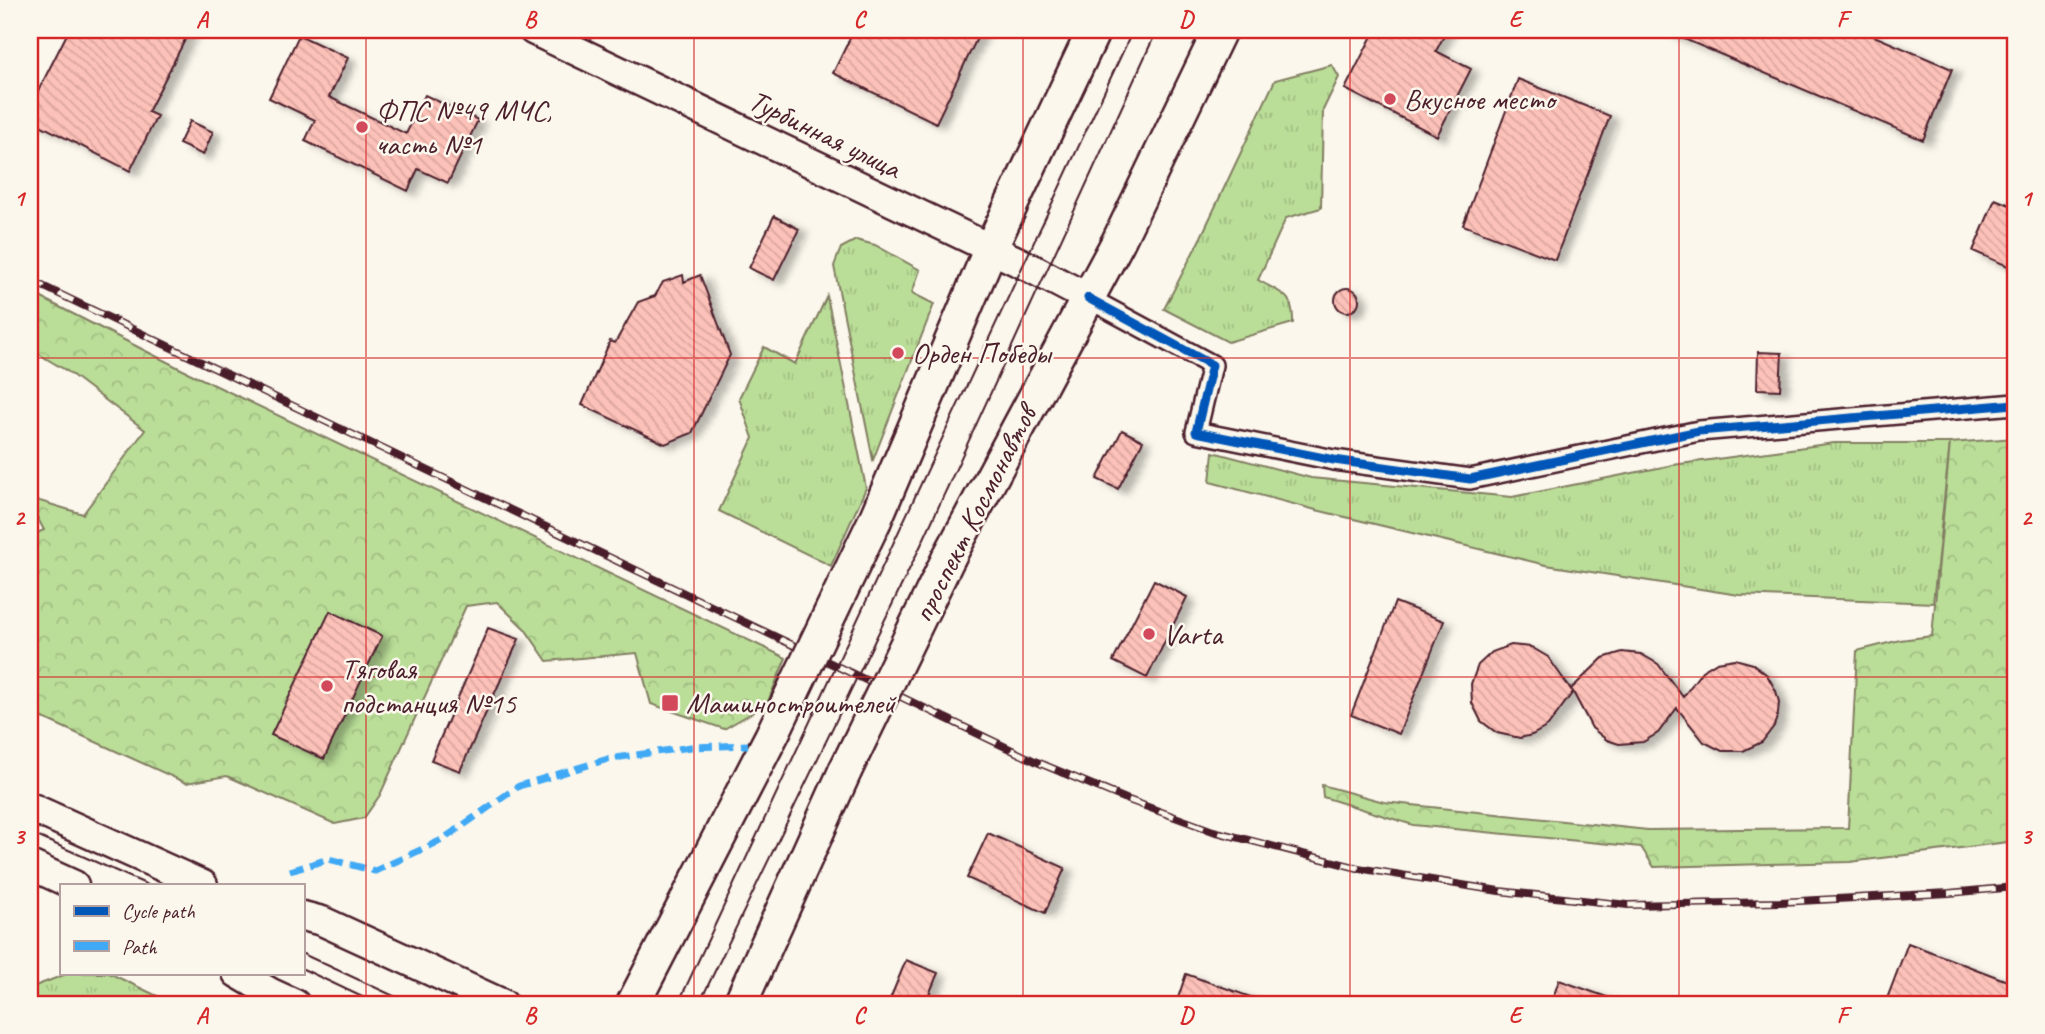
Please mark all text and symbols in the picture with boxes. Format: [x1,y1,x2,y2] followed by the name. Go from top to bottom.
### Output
[196,5,210,34] text: A
[524,5,538,34] text: B
[854,5,868,34] text: C
[1179,5,1195,34] text: D
[1509,5,1525,34] text: E
[1837,5,1853,34] text: F
[1404,80,1558,118] place label: Вкусное место
[743,81,909,188] street label: Турбинная улица
[376,91,552,163] place label: ФПС №49 МЧС, часть №1
[1382,91,1398,107] marker: Вкусное место
[354,119,370,135] marker: ФПС №49 МЧС, часть №1
[14,184,27,213] text: 1
[2021,184,2034,213] text: 1
[912,334,1053,372] place label: Орден Победы
[890,345,906,361] marker: Орден Победы
[903,395,1047,628] street label: проспект Космонавтов
[14,503,27,532] text: 2
[2021,503,2034,532] text: 2
[1163,615,1224,653] place label: Varta
[1141,626,1157,642] marker: Varta
[341,650,517,722] place label: Тяговая подстанция №15
[319,678,335,694] marker: Тяговая подстанция №15
[686,684,897,722] place label: Машиностроителей
[660,693,680,713] marker: Машиностроителей
[14,822,27,851] text: 3
[2021,822,2034,851] text: 3
[60,884,304,974] legend
[122,898,195,924] text: Cycle path
[122,934,158,960] text: Path
[196,1001,210,1030] text: A
[524,1001,538,1030] text: B
[854,1001,868,1030] text: C
[1179,1001,1195,1030] text: D
[1509,1001,1525,1030] text: E
[1837,1001,1853,1030] text: F

